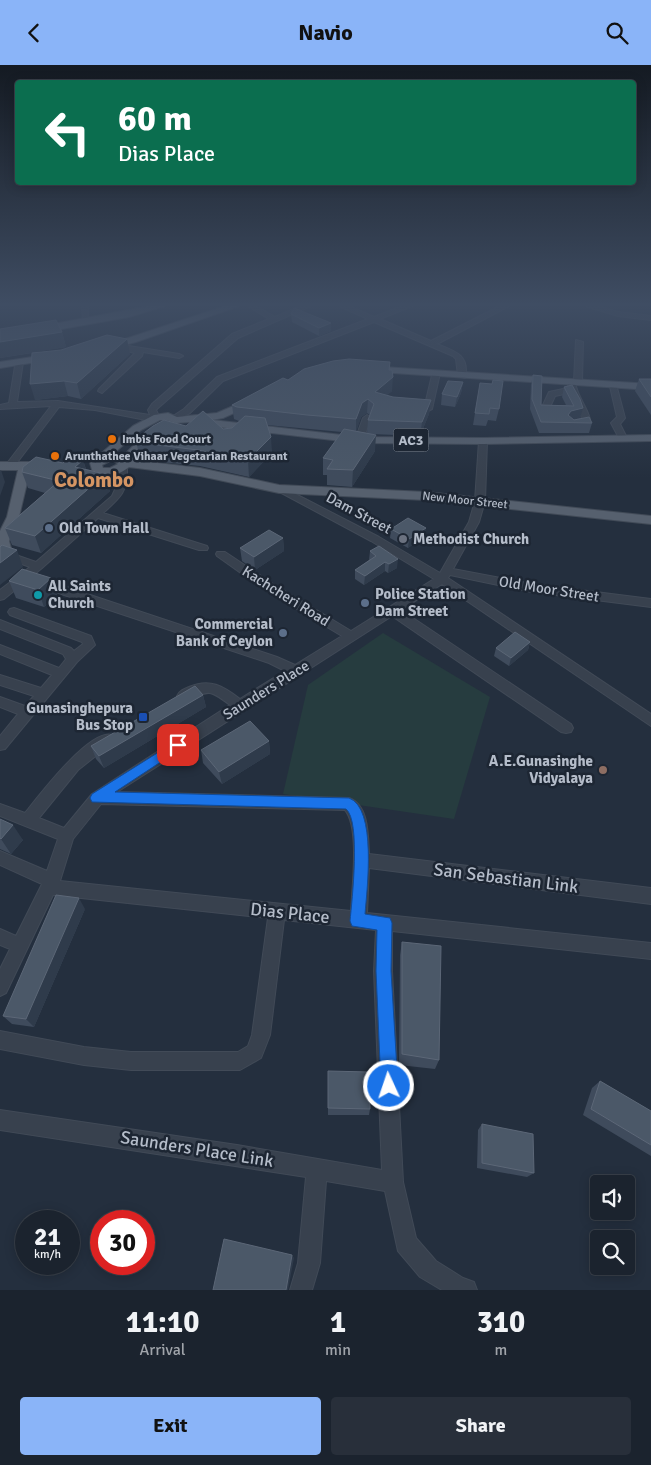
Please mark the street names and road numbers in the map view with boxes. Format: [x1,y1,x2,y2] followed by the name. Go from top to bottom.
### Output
[394,429,428,451] road number: AC3
[323,488,395,538] street label: Dam Street
[421,489,508,512] street label: New Moor Street
[239,562,333,630] street label: Kachcheri Road
[498,572,600,606] street label: Old Moor Street
[220,656,312,724] street label: Saunders Place
[432,858,580,898] street label: San Sebastian Link
[249,898,331,928] street label: Dias Place
[119,1126,275,1172] street label: Saunders Place Link

